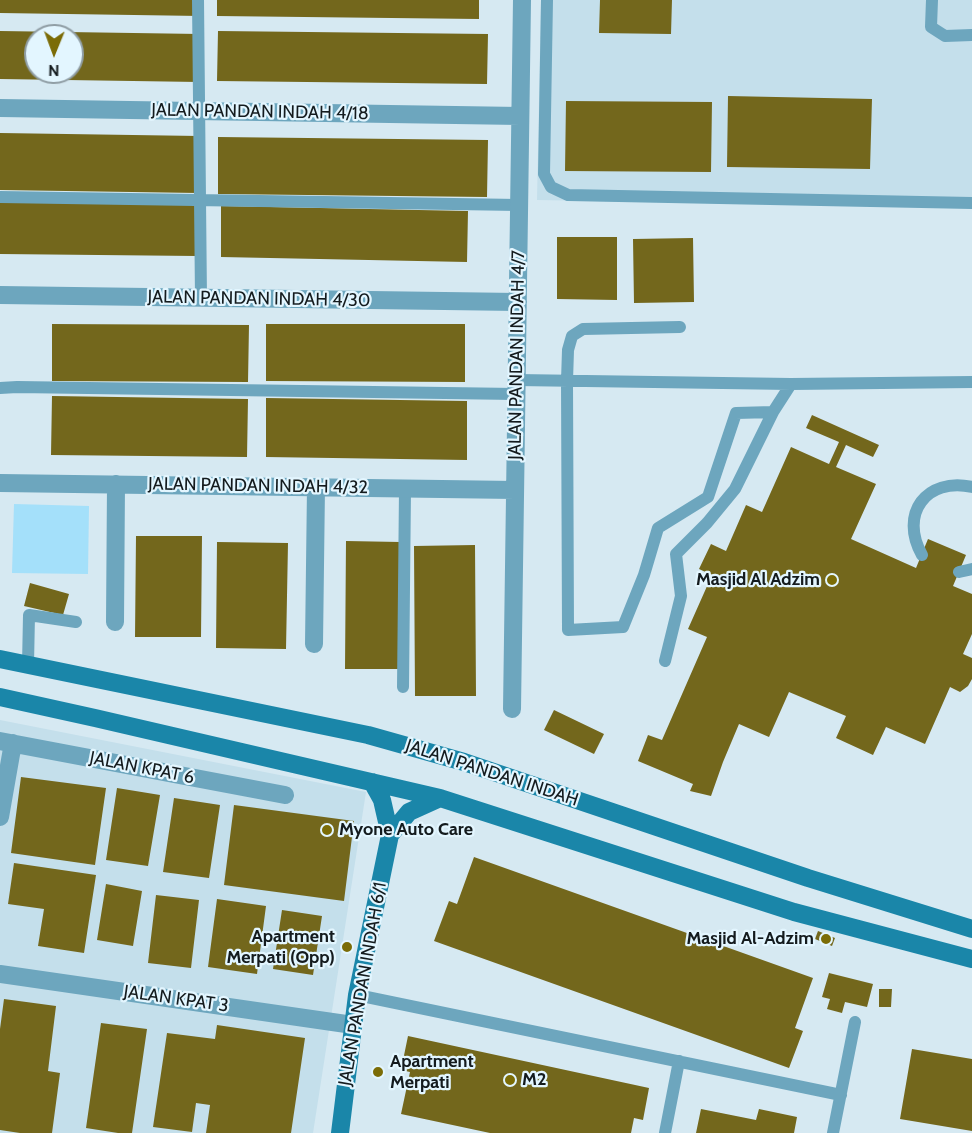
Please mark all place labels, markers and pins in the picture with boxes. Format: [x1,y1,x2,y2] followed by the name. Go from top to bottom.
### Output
[696,569,820,591] place label: Masjid Al Adzim
[825,573,839,587] marker: Masjid Al Adzim
[339,819,473,841] place label: Myone Auto Care
[320,823,334,837] marker: Myone Auto Care
[226,926,335,968] place label: Apartment Merpati (Opp)
[686,928,814,950] place label: Masjid Al-Adzim
[819,932,833,946] marker: Masjid Al-Adzim
[340,940,354,954] marker: Apartment Merpati (Opp)
[390,1051,474,1094] place label: Apartment Merpati
[371,1065,385,1079] marker: Apartment Merpati
[522,1069,547,1091] place label: M2
[503,1073,517,1087] marker: M2

